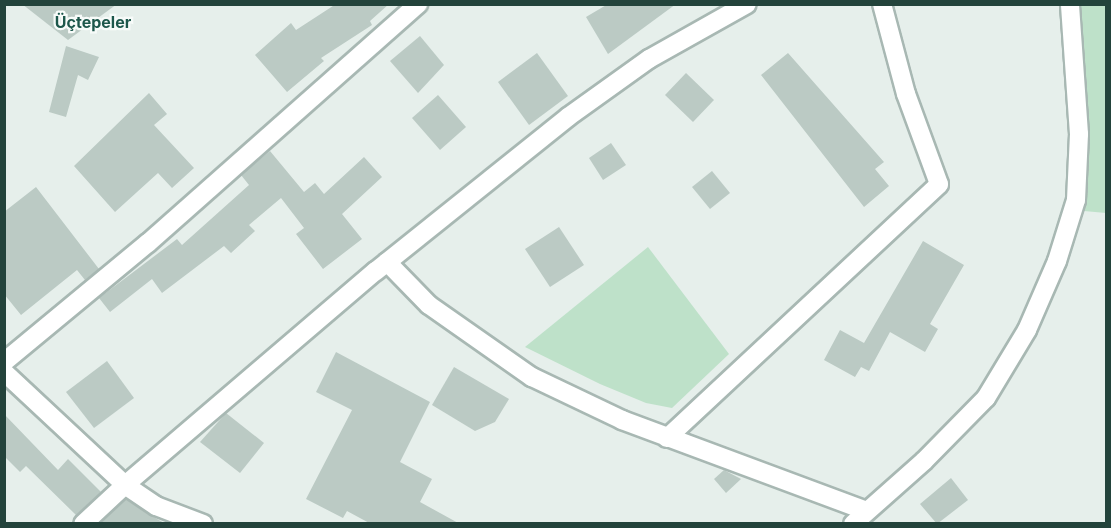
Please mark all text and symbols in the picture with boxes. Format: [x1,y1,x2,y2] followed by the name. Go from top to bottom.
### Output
[55,12,131,32] district label: Üçtepeler

